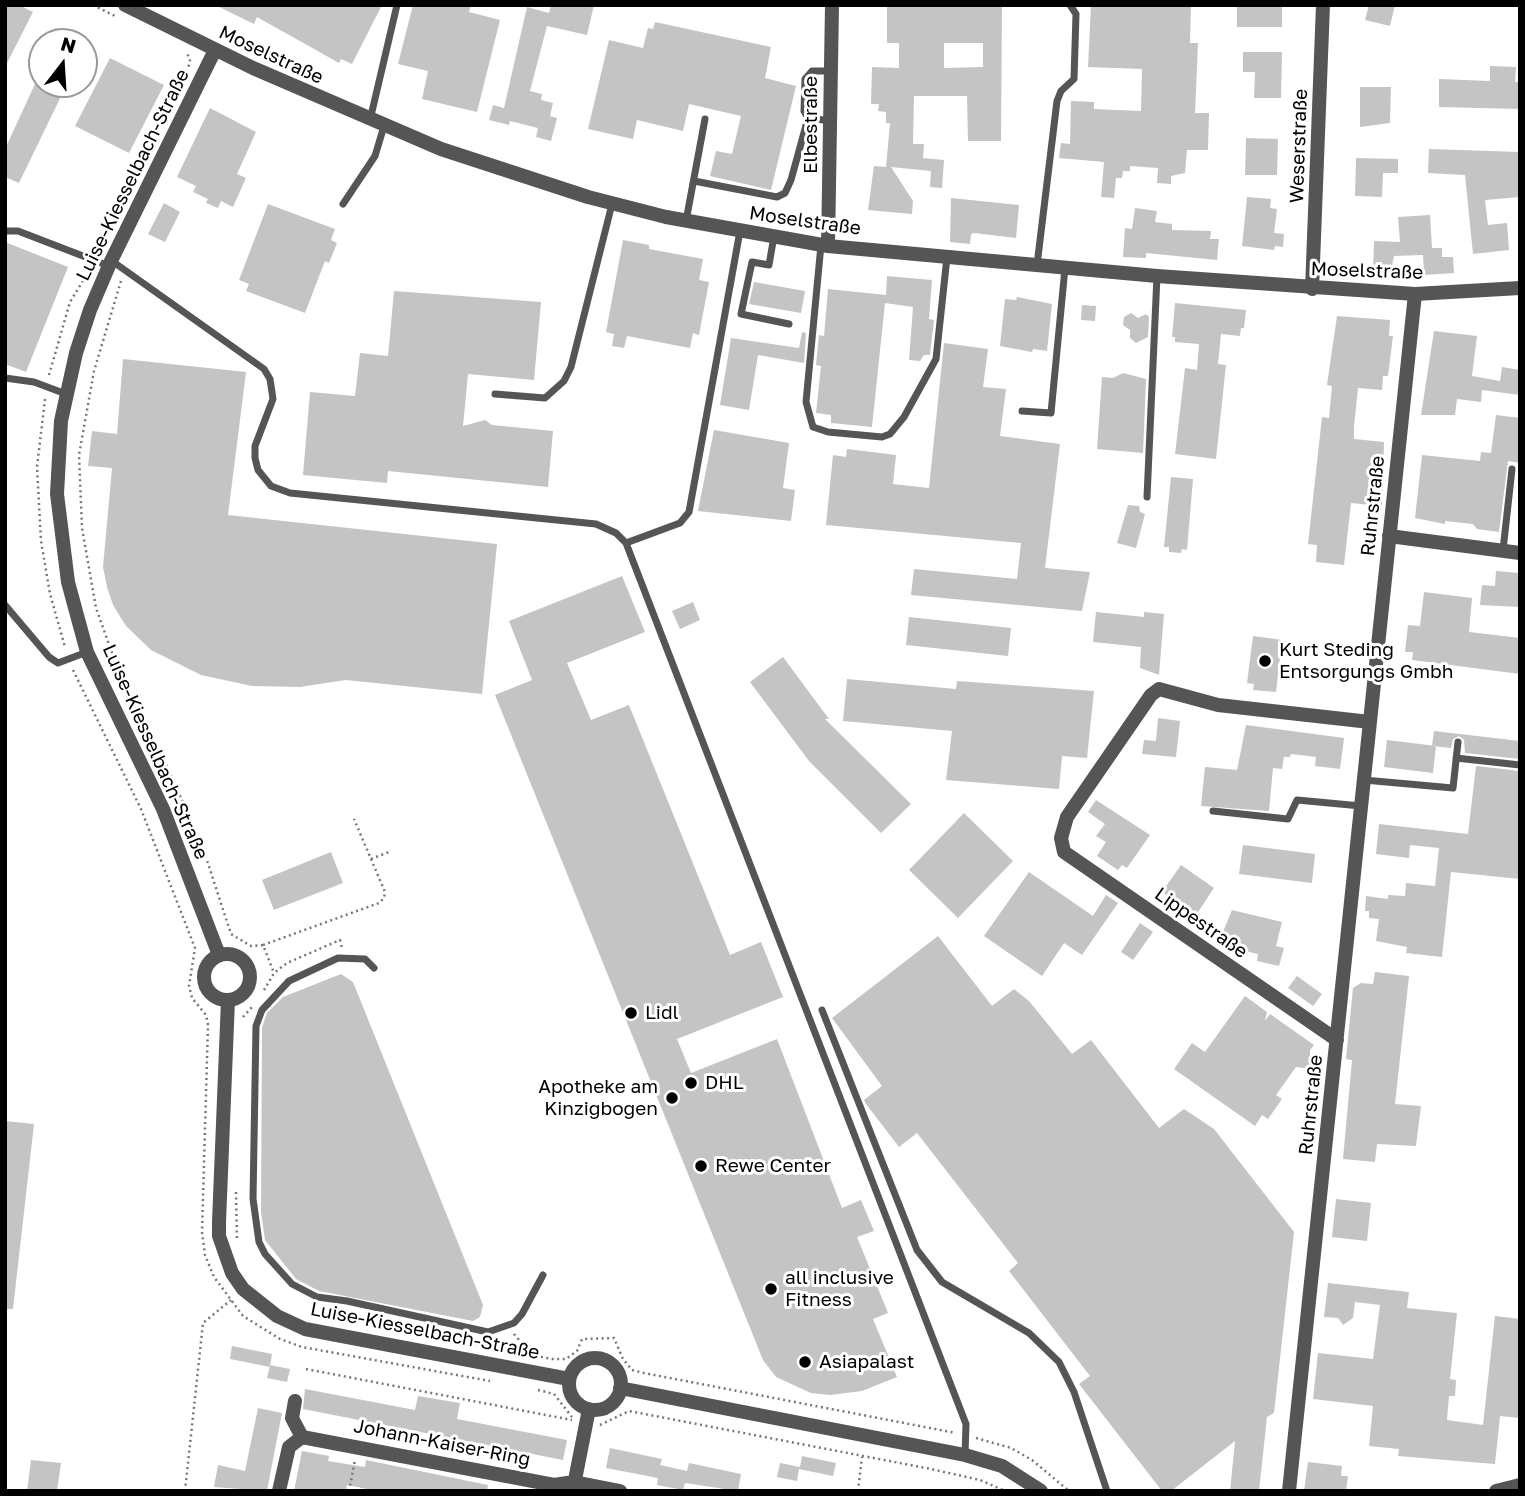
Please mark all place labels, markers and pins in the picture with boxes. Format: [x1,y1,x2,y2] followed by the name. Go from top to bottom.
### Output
[1279,639,1453,683] place label: Kurt Steding Entsorgungs Gmbh
[1257,653,1273,669] marker: Kurt Steding Entsorgungs Gmbh
[645,1002,679,1024] place label: Lidl
[623,1005,639,1021] marker: Lidl
[705,1072,744,1094] place label: DHL
[683,1075,699,1091] marker: DHL
[538,1076,658,1120] place label: Apotheke am Kinzigbogen
[664,1090,680,1106] marker: Apotheke am Kinzigbogen
[715,1155,831,1177] place label: Rewe Center
[693,1158,709,1174] marker: Rewe Center
[785,1267,894,1311] place label: all inclusive Fitness
[763,1281,779,1297] marker: all inclusive Fitness
[819,1351,914,1373] place label: Asiapalast
[797,1354,813,1370] marker: Asiapalast

